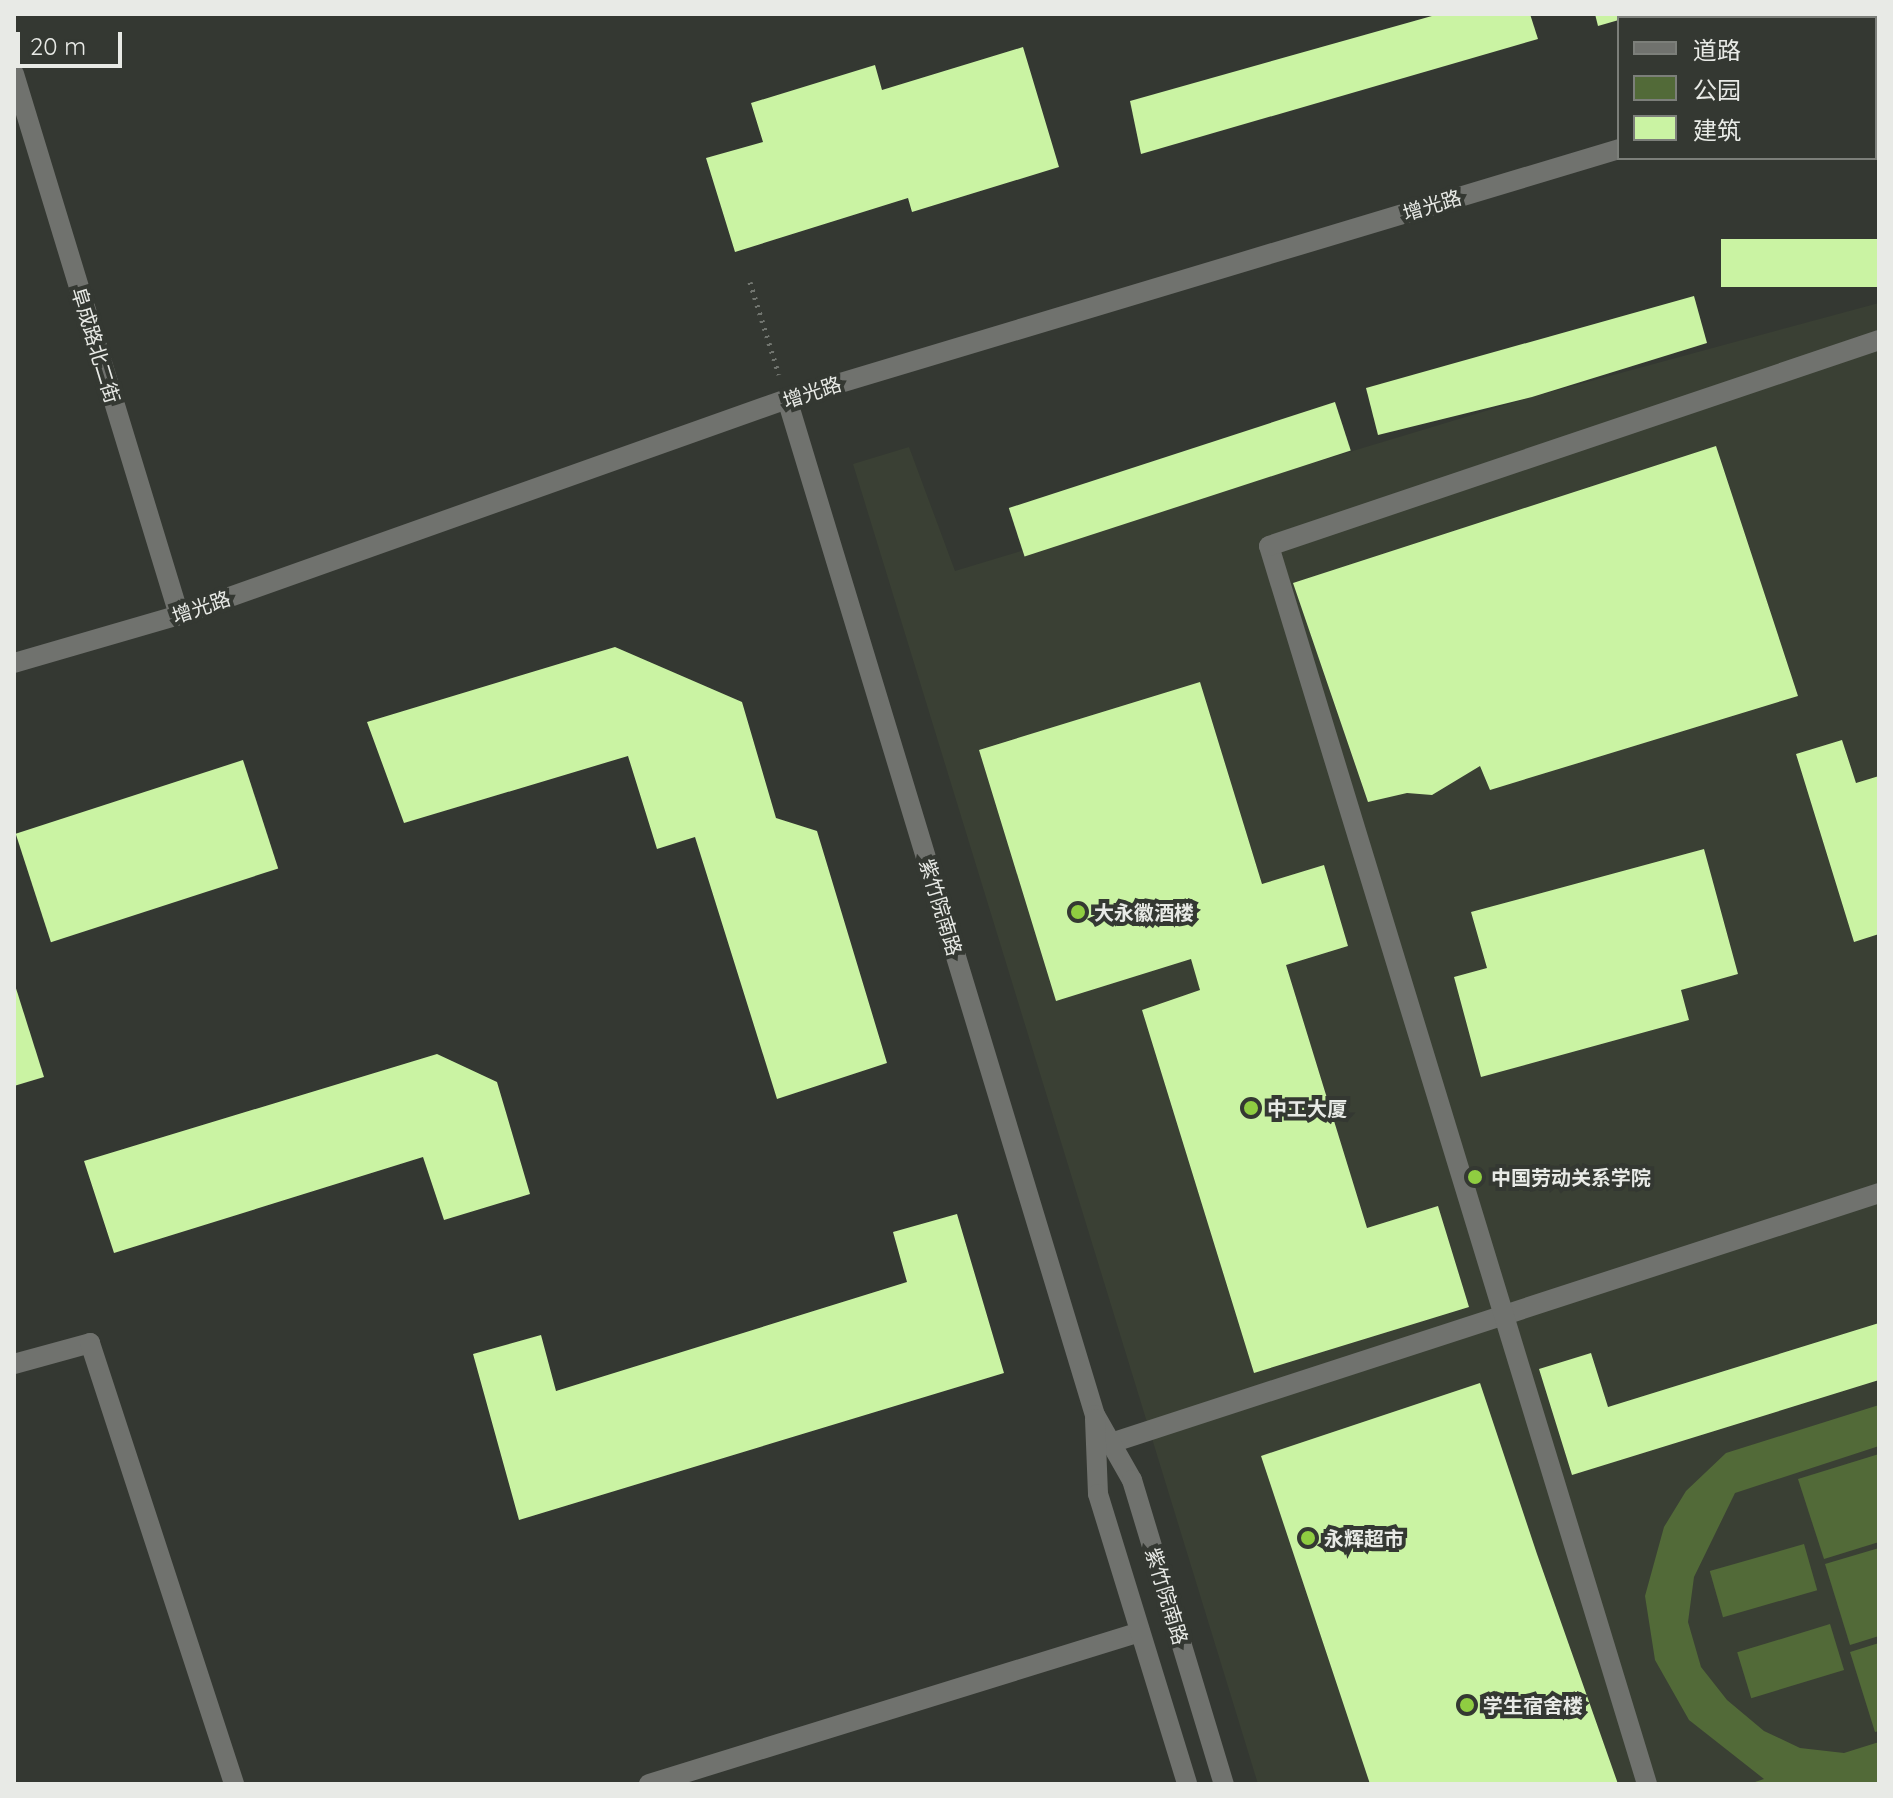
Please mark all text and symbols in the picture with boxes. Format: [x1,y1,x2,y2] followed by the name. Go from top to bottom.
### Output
[20,16,126,66] scale bar
[1617,16,1877,160] legend
[30,31,86,61] text: 20 m
[1693,35,1741,65] text: 道路
[1693,75,1741,105] text: 公园
[1693,115,1741,145] text: 建筑
[1400,185,1464,225] street label: 增光路
[67,284,125,406] street label: 阜成路北二街
[780,371,844,413] street label: 增光路
[169,586,233,628] street label: 增光路
[915,856,967,958] street label: 紫竹院南路
[1094,900,1194,924] place label: 大永徽酒楼
[1069,903,1087,921] marker: 大永徽酒楼
[1267,1096,1347,1120] place label: 中工大厦
[1242,1099,1260,1117] marker: 中工大厦
[1491,1165,1651,1189] place label: 中国劳动关系学院
[1466,1168,1484,1186] marker: 中国劳动关系学院
[1324,1526,1404,1550] place label: 永辉超市
[1299,1529,1317,1547] marker: 永辉超市
[1141,1545,1193,1647] street label: 紫竹院南路
[1483,1693,1583,1717] place label: 学生宿舍楼
[1458,1696,1476,1714] marker: 学生宿舍楼

